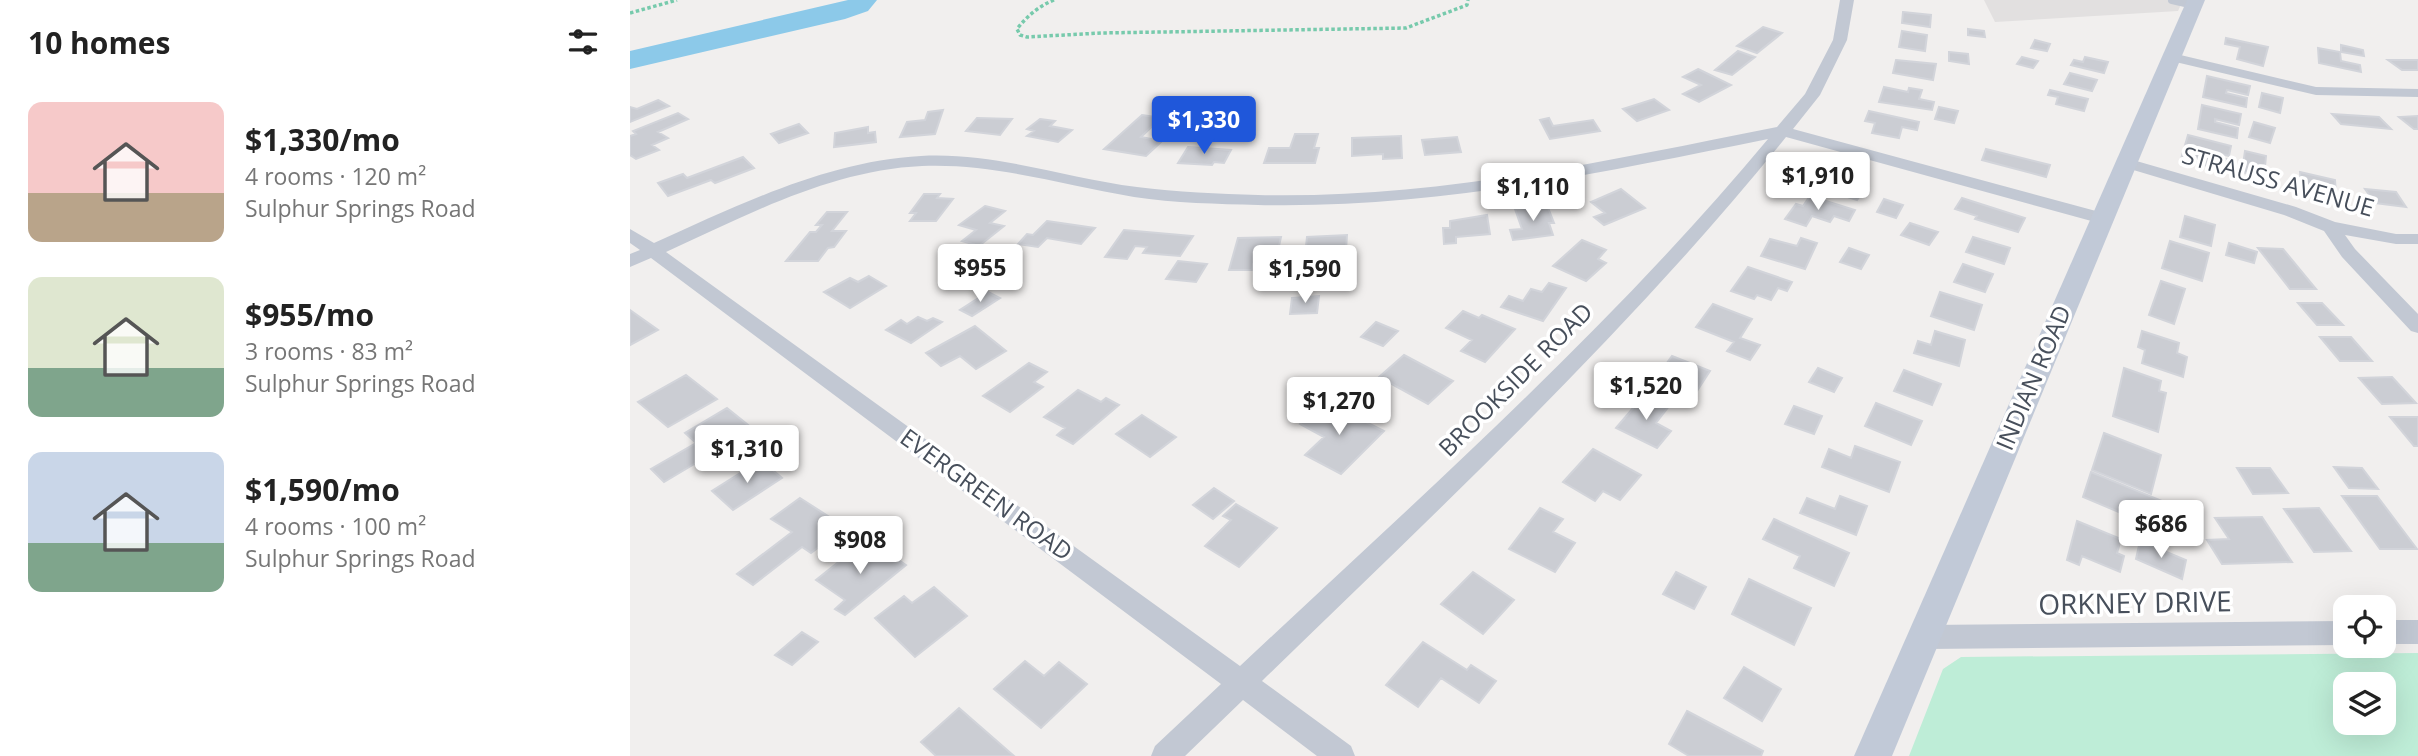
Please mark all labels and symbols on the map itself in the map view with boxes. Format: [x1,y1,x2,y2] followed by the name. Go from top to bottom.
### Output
[1147,96,1261,156] pin: $1,330
[2179,137,2378,224] street label: STRAUSS AVENUE
[1761,152,1875,212] pin: $1,910
[1476,164,1590,223] pin: $1,110
[939,244,1021,304] pin: $955
[1248,246,1362,305] pin: $1,590
[1431,295,1599,463] street label: BROOKSIDE ROAD
[1987,300,2078,455] street label: INDIAN ROAD
[1589,362,1703,422] pin: $1,520
[1282,378,1396,437] pin: $1,270
[894,420,1080,567] street label: EVERGREEN ROAD
[690,426,804,485] pin: $1,310
[2120,500,2202,560] pin: $686
[819,516,901,576] pin: $908
[2038,581,2232,623] street label: ORKNEY DRIVE

